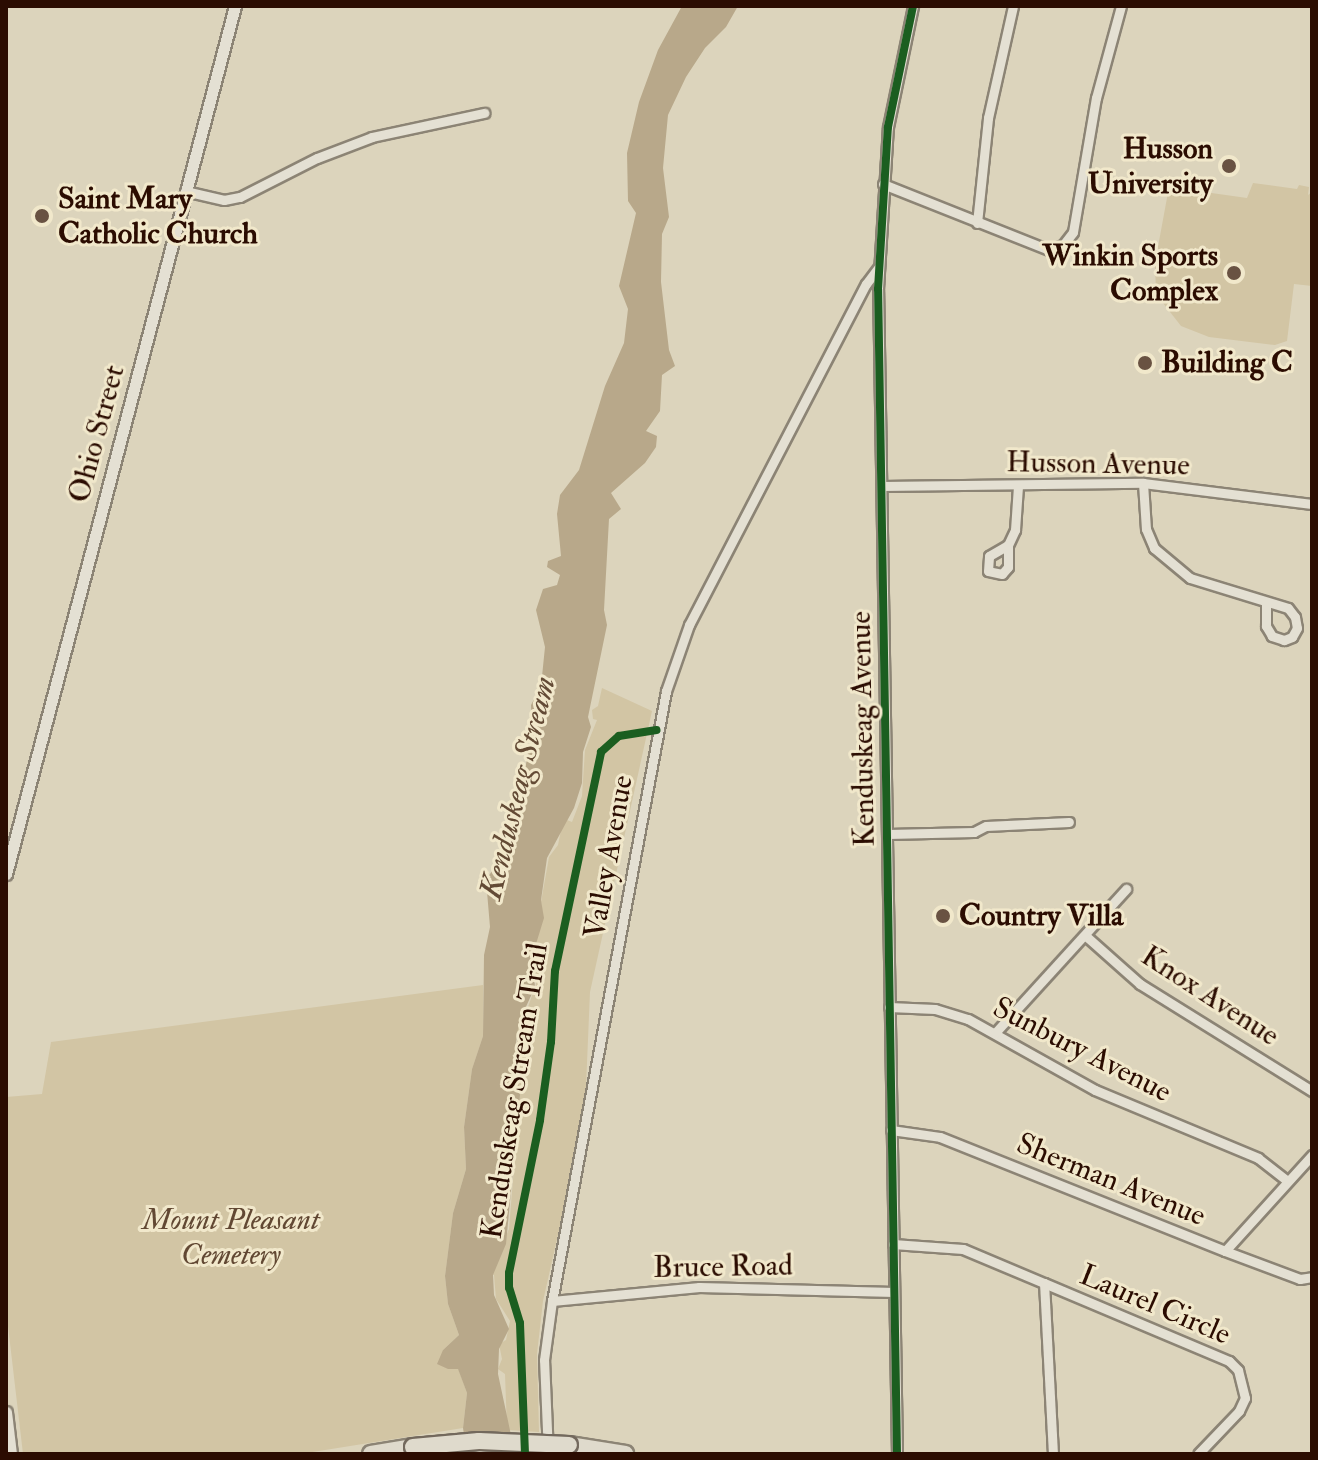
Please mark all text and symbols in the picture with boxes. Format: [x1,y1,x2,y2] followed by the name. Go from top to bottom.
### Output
[1088,131,1213,202] place label: Husson University
[1220,157,1238,175] marker: Husson University
[58,181,258,252] place label: Saint Mary Catholic Church
[33,207,51,225] marker: Saint Mary Catholic Church
[1042,238,1218,308] place label: Winkin Sports Complex
[1225,264,1243,282] marker: Winkin Sports Complex
[1161,345,1293,381] place label: Building C
[1136,354,1154,372] marker: Building C
[61,361,133,507] street label: Ohio Street
[1006,444,1190,484] street label: Husson Avenue
[843,611,883,847] street label: Kenduskeag Avenue
[472,673,564,903] water label: Kenduskeag Stream
[577,773,641,941] street label: Valley Avenue
[959,898,1123,934] place label: Country Villa
[934,907,952,925] marker: Country Villa
[1134,938,1286,1054] street label: Knox Avenue
[474,940,556,1242] street label: Kenduskeag Stream Trail
[987,990,1177,1110] street label: Sunbury Avenue
[1011,1126,1211,1234] street label: Sherman Avenue
[142,1202,320,1272] park label: Mount Pleasant Cemetery
[653,1248,793,1286] street label: Bruce Road
[1074,1257,1236,1353] street label: Laurel Circle

